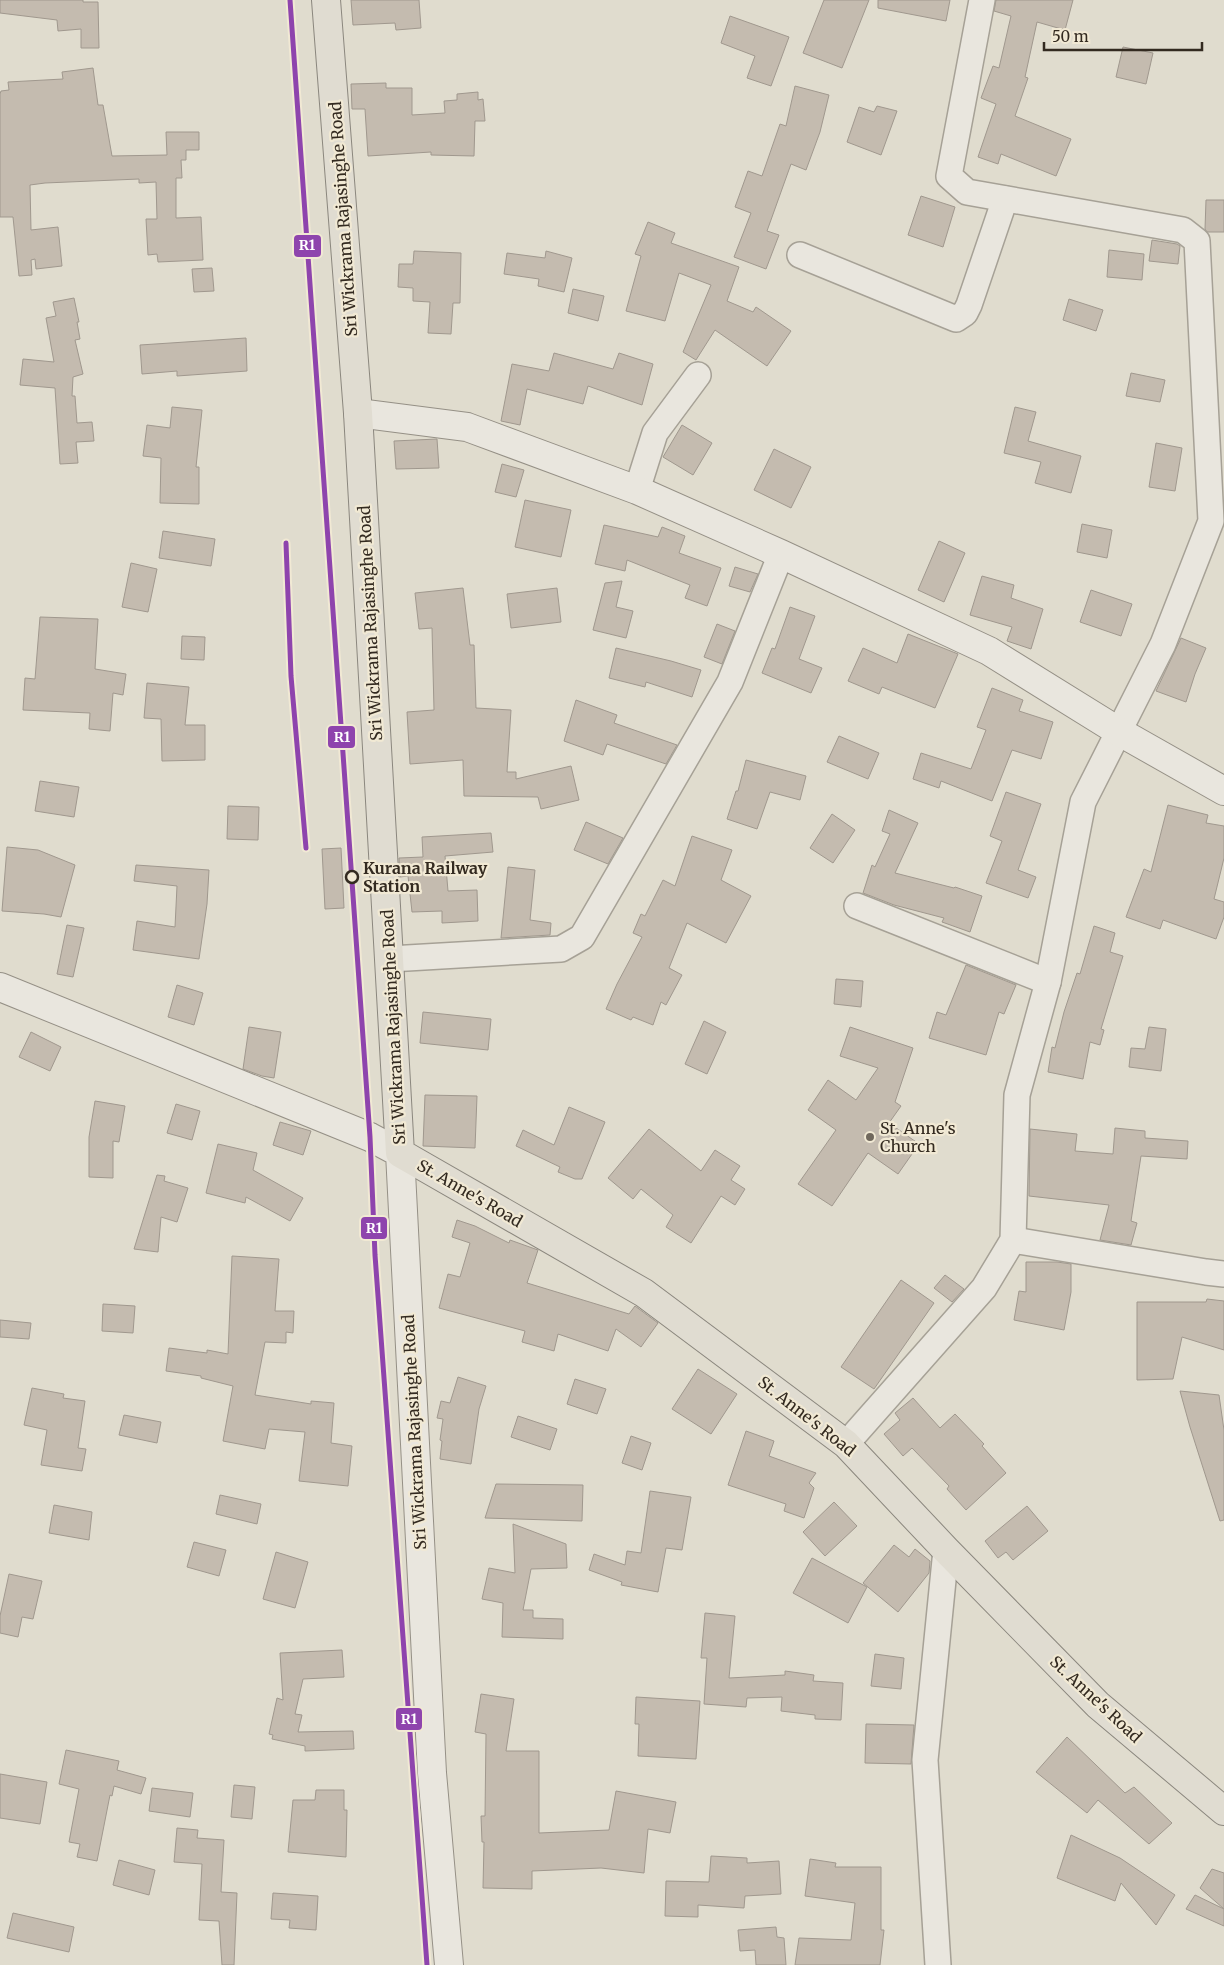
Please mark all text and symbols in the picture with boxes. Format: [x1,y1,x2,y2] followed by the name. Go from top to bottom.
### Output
[1044,20,1202,52] scale bar
[1052,27,1089,46] text: 50 m
[325,100,361,337] street label: Sri Wickrama Rajasinghe Road
[293,234,322,258] line badge: R1
[299,236,316,254] text: R1
[354,504,386,741] street label: Sri Wickrama Rajasinghe Road
[327,725,356,749] line badge: R1
[334,728,351,746] text: R1
[363,858,488,896] place label: Kurana Railway Station
[345,870,359,884] marker: Kurana Railway Station
[377,908,409,1145] street label: Sri Wickrama Rajasinghe Road
[880,1118,956,1156] place label: St. Anne's Church
[864,1131,876,1143] marker: St. Anne's Church
[414,1155,527,1231] street label: St. Anne's Road
[360,1216,388,1240] line badge: R1
[366,1219,383,1237] text: R1
[398,1313,430,1550] street label: Sri Wickrama Rajasinghe Road
[754,1372,860,1461] street label: St. Anne's Road
[1046,1651,1146,1747] street label: St. Anne's Road
[395,1707,423,1731] line badge: R1
[401,1710,418,1728] text: R1

